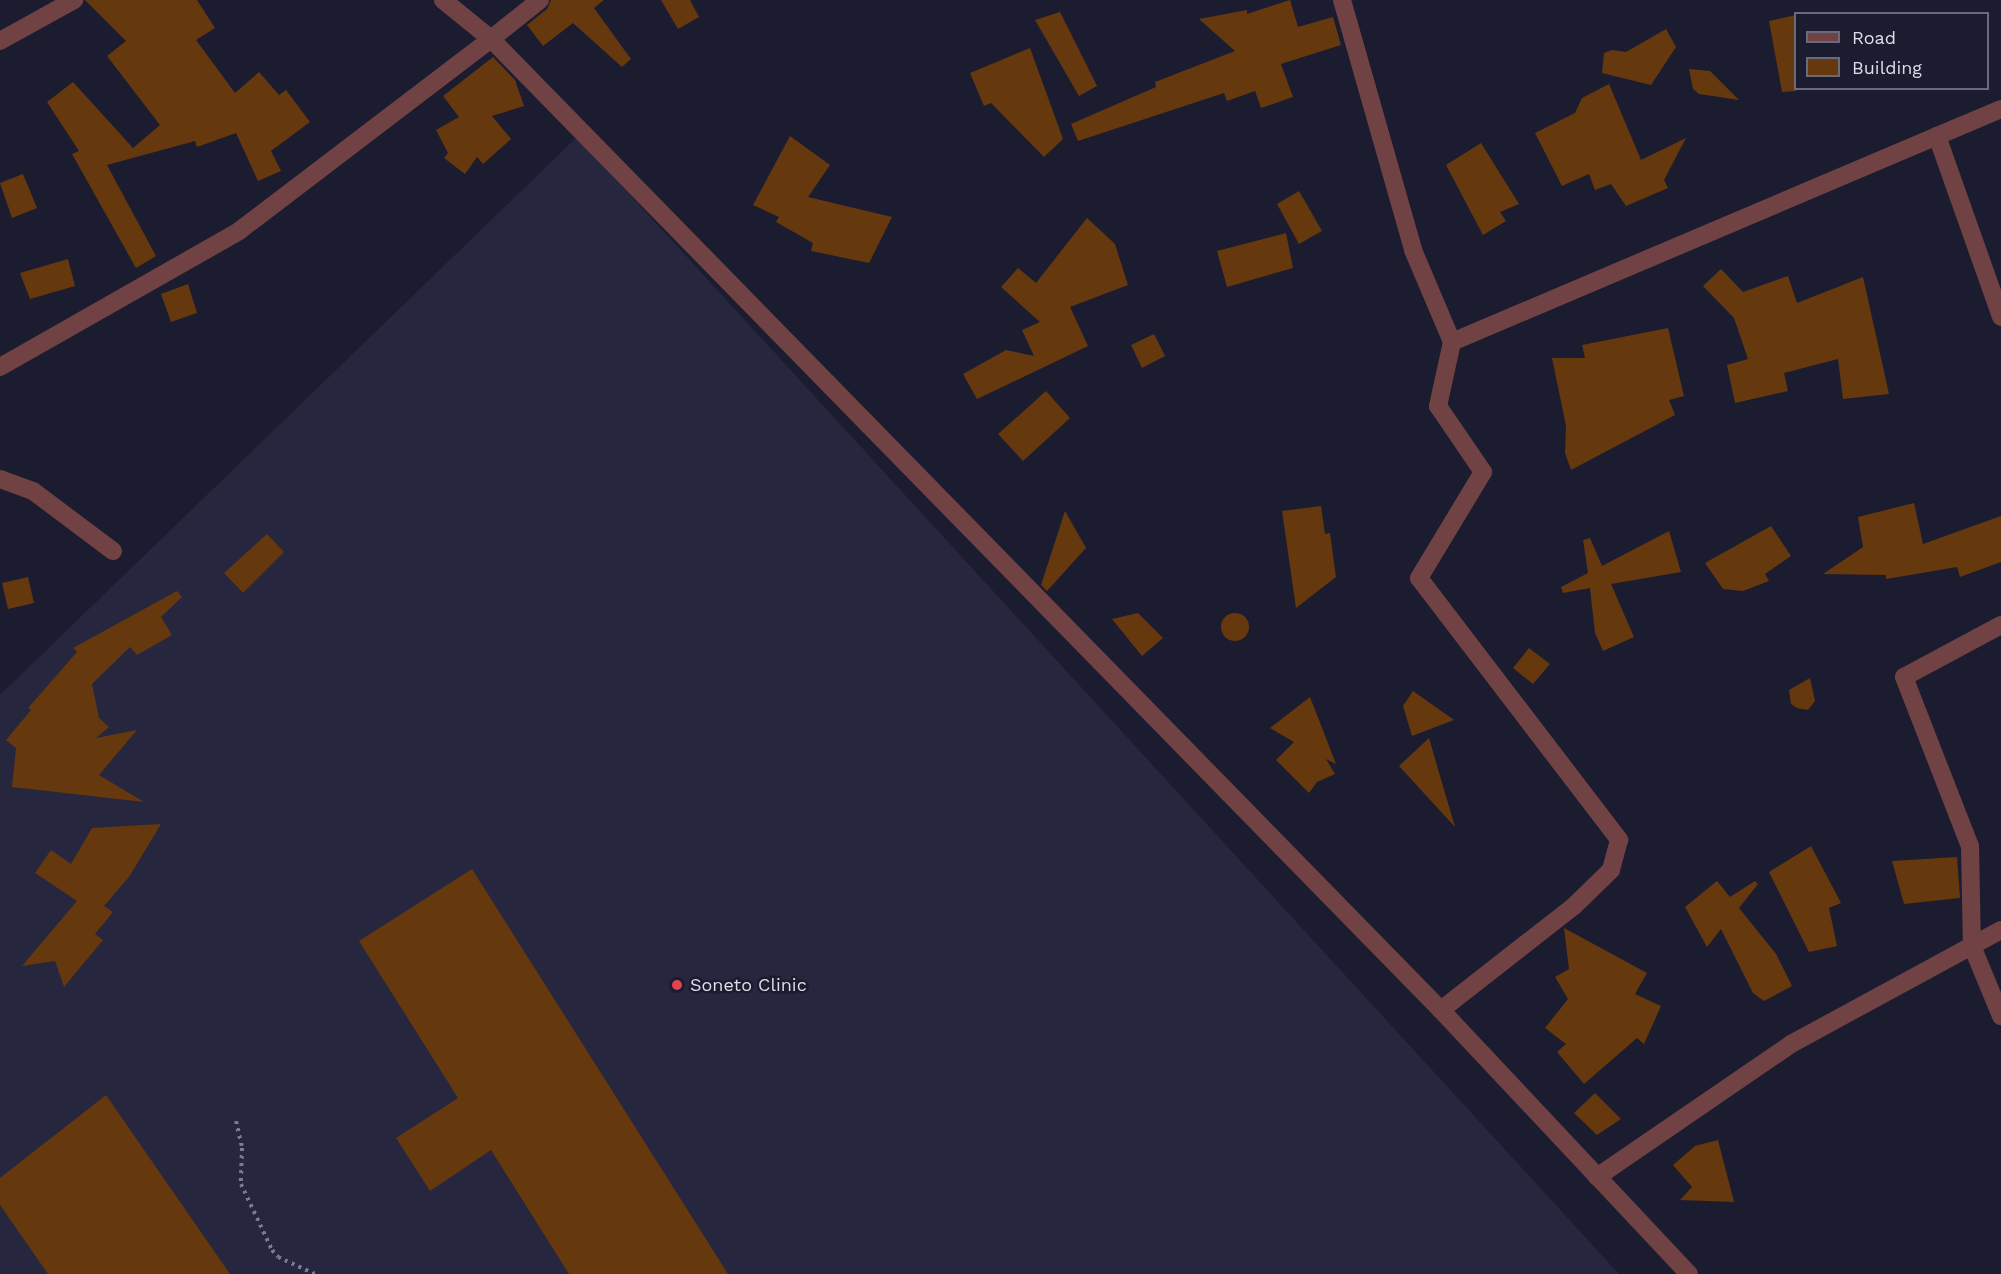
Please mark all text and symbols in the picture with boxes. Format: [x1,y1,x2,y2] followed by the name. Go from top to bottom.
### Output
[1794,12,1989,90] legend
[1852,27,1896,48] text: Road
[1852,57,1922,78] text: Building
[690,974,807,996] place label: Soneto Clinic
[668,976,686,994] marker: Soneto Clinic

